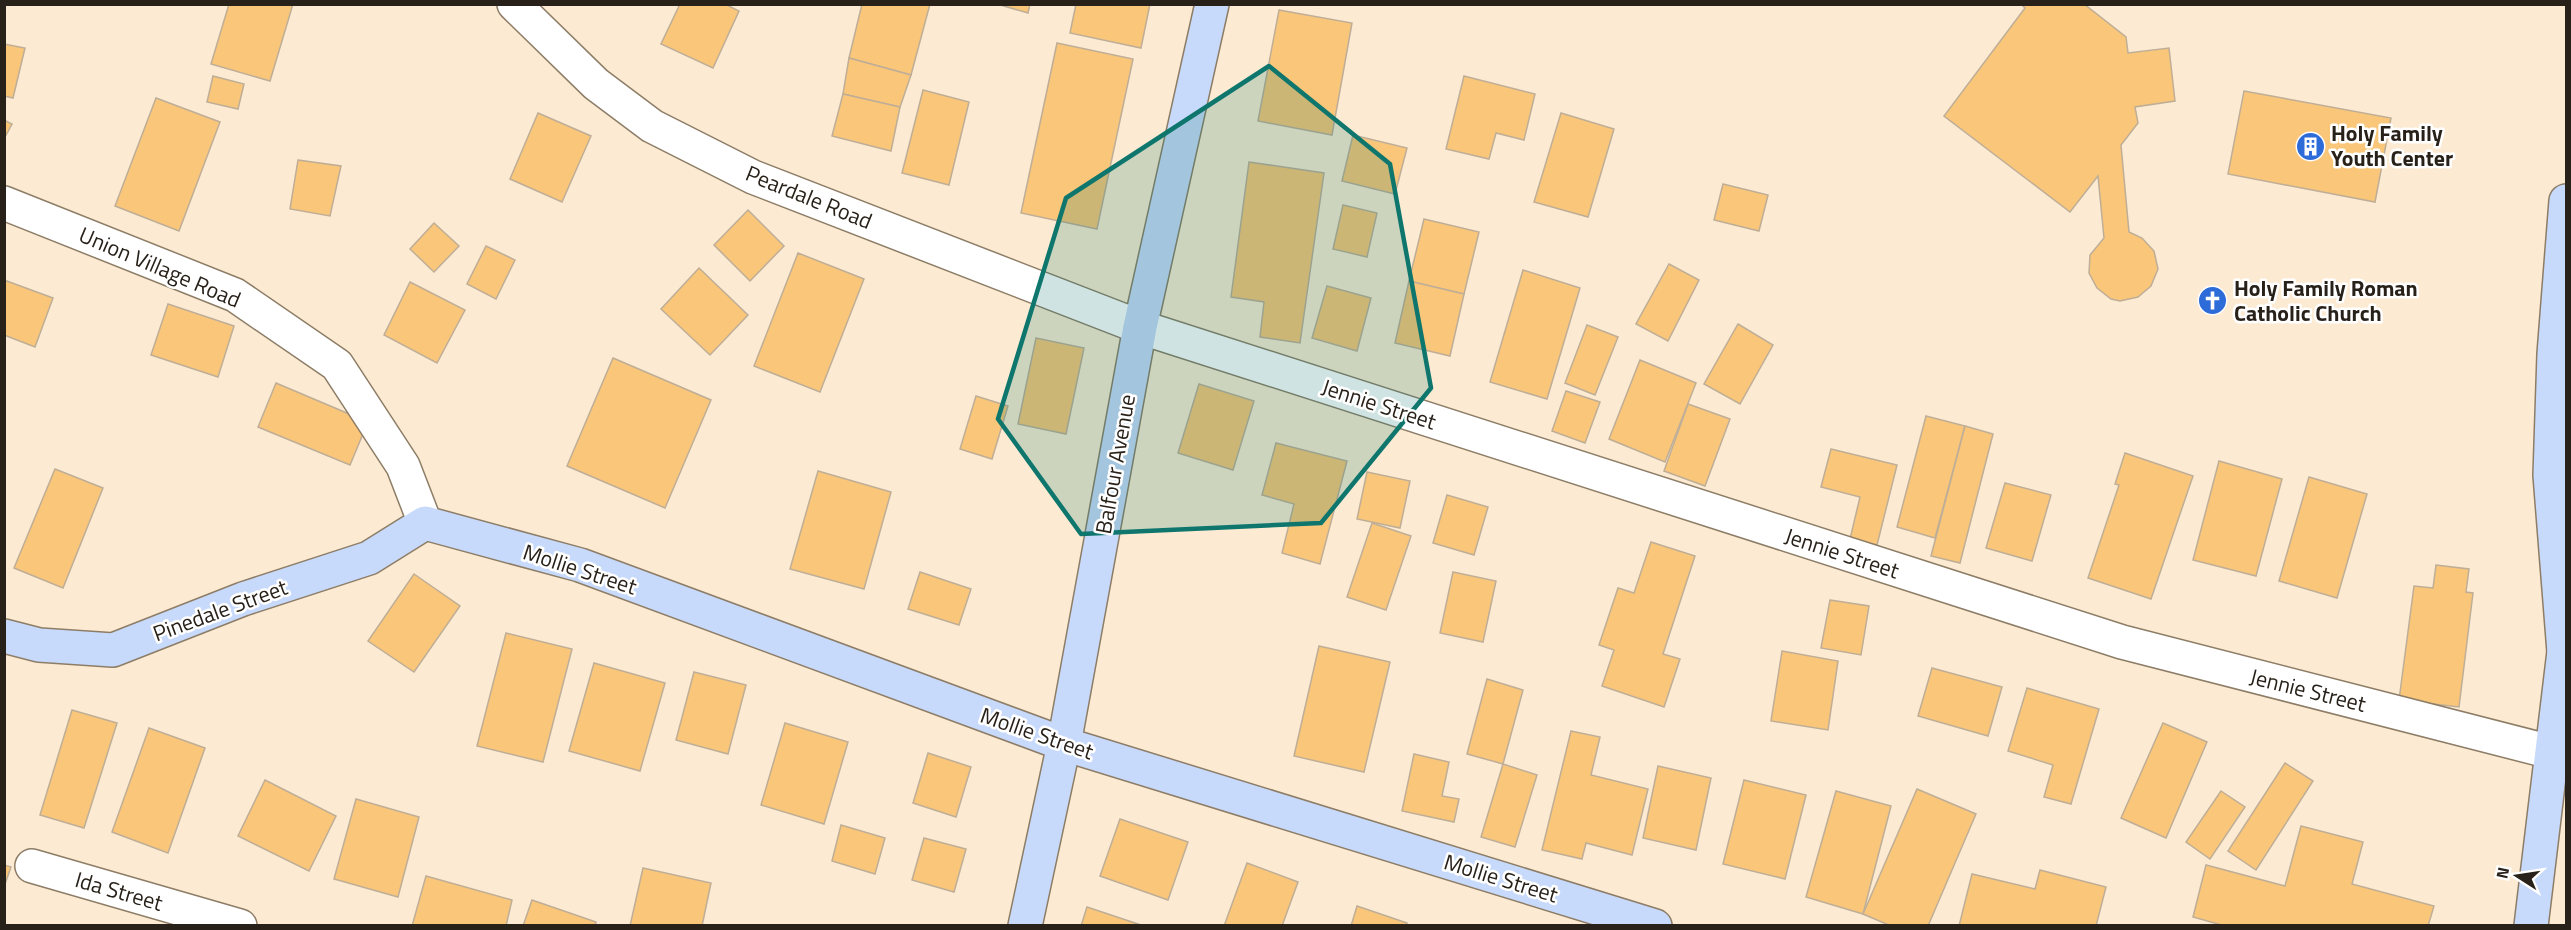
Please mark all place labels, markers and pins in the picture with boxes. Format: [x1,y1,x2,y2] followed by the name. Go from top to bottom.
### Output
[2331,116,2453,175] place label: Holy Family Youth Center
[2294,130,2326,162] building icon: Holy Family Youth Center
[2234,271,2418,330] place label: Holy Family Roman Catholic Church
[2197,285,2229,317] church icon: Holy Family Roman Catholic Church

